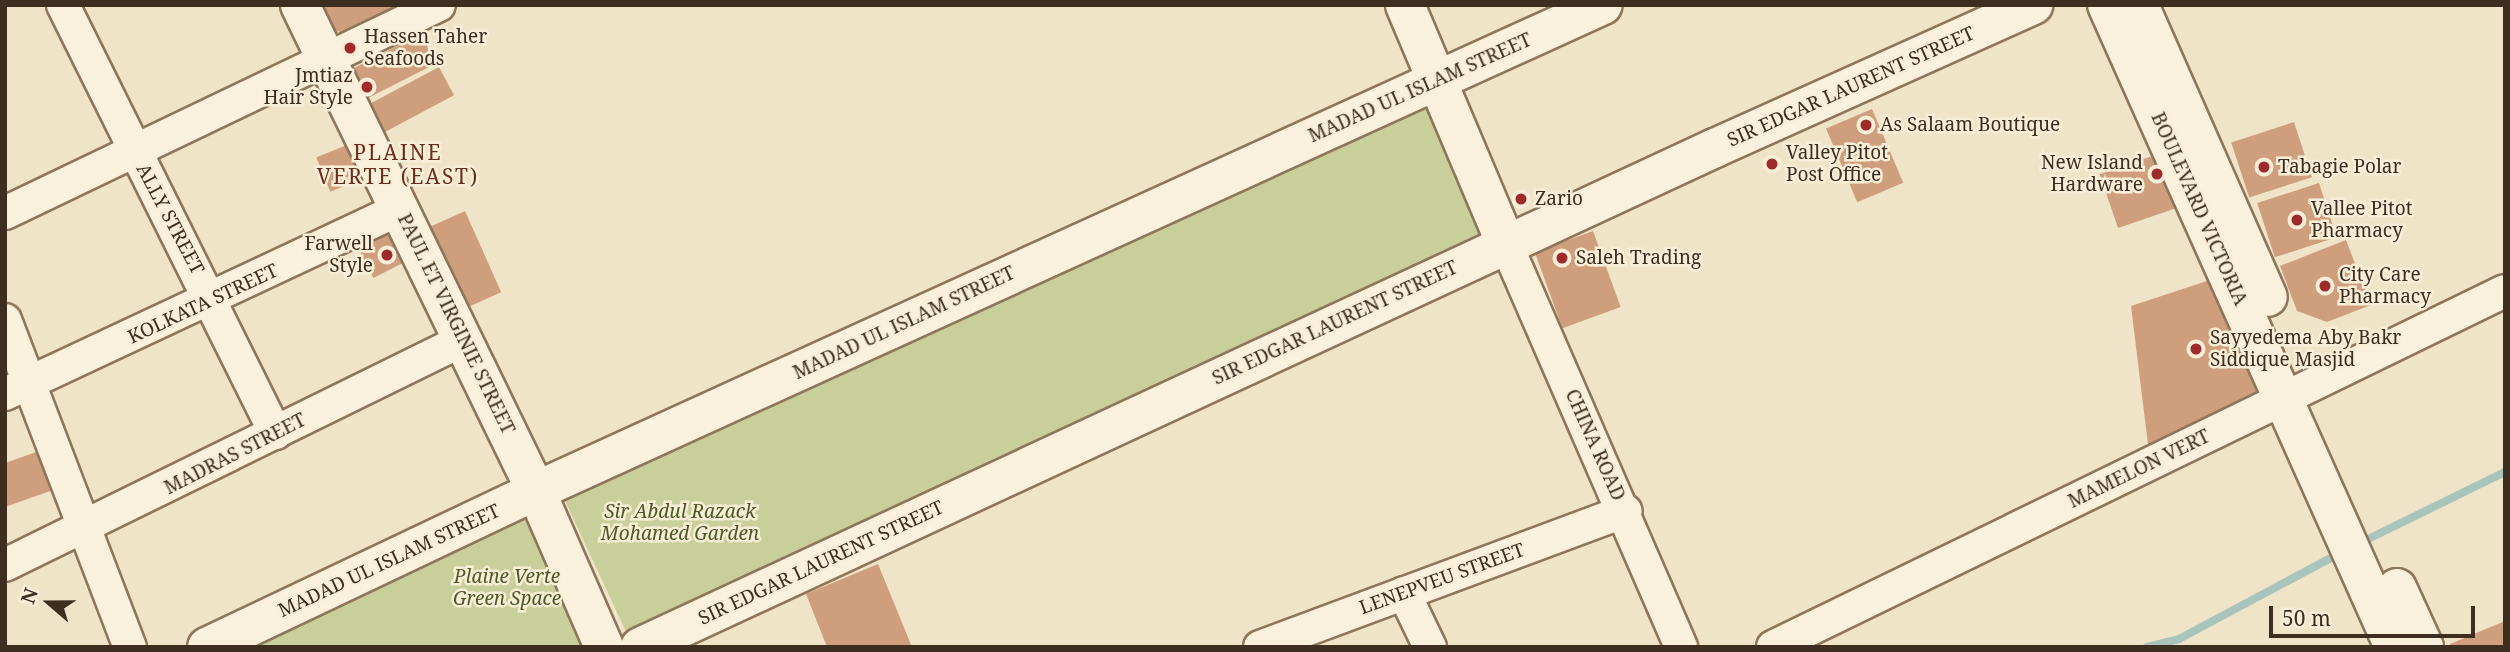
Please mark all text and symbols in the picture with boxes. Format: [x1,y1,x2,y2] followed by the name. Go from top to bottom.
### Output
[1724,22,1978,152] street label: SIR EDGAR LAURENT STREET
[364,26,487,70] place label: Hassen Taher Seafoods
[1305,28,1535,148] street label: MADAD UL ISLAM STREET
[342,40,358,56] marker: Hassen Taher Seafoods
[263,65,353,109] place label: Jmtiaz Hair Style
[359,79,375,95] marker: Jmtiaz Hair Style
[2146,109,2252,309] street label: BOULEVARD VICTORIA
[1880,114,2060,136] place label: As Salaam Boutique
[1858,117,1874,133] marker: As Salaam Boutique
[318,139,478,189] district label: PLAINE VERTE (EAST)
[1786,142,1888,186] place label: Valley Pitot Post Office
[2041,152,2143,196] place label: New Island Hardware
[1764,156,1780,172] marker: Valley Pitot Post Office
[2278,156,2402,178] place label: Tabagie Polar
[2256,159,2272,175] marker: Tabagie Polar
[131,160,209,278] street label: ALLY STREET
[2149,166,2165,182] marker: New Island Hardware
[1535,188,1583,210] place label: Zario
[1513,191,1529,207] marker: Zario
[2311,198,2412,242] place label: Vallee Pitot Pharmacy
[393,210,519,438] street label: PAUL ET VIRGINIE STREET
[2289,212,2305,228] marker: Vallee Pitot Pharmacy
[305,233,373,277] place label: Farwell Style
[379,247,395,263] marker: Farwell Style
[1576,247,1701,269] place label: Saleh Trading
[1554,250,1570,266] marker: Saleh Trading
[1209,256,1461,390] street label: SIR EDGAR LAURENT STREET
[124,259,282,349] street label: KOLKATA STREET
[790,262,1018,384] street label: MADAD UL ISLAM STREET
[2339,264,2431,308] place label: City Care Pharmacy
[2317,278,2333,294] marker: City Care Pharmacy
[2210,327,2401,371] place label: Sayyedema Aby Bakr Siddique Masjid
[2188,341,2204,357] marker: Sayyedema Aby Bakr Siddique Masjid
[1560,386,1630,504] street label: CHINA ROAD
[161,409,309,499] street label: MADRAS STREET
[2065,425,2213,513] street label: MAMELON VERT
[695,496,947,630] street label: SIR EDGAR LAURENT STREET
[275,500,503,622] street label: MADAD UL ISLAM STREET
[601,501,759,545] park label: Sir Abdul Razack Mohamed Garden
[1356,539,1528,619] street label: LENEPVEU STREET
[453,566,561,610] park label: Plaine Verte Green Space
[14,568,84,638] north arrow
[14,584,44,607] text: N
[2272,592,2478,636] scale bar
[2282,604,2331,632] text: 50 m

